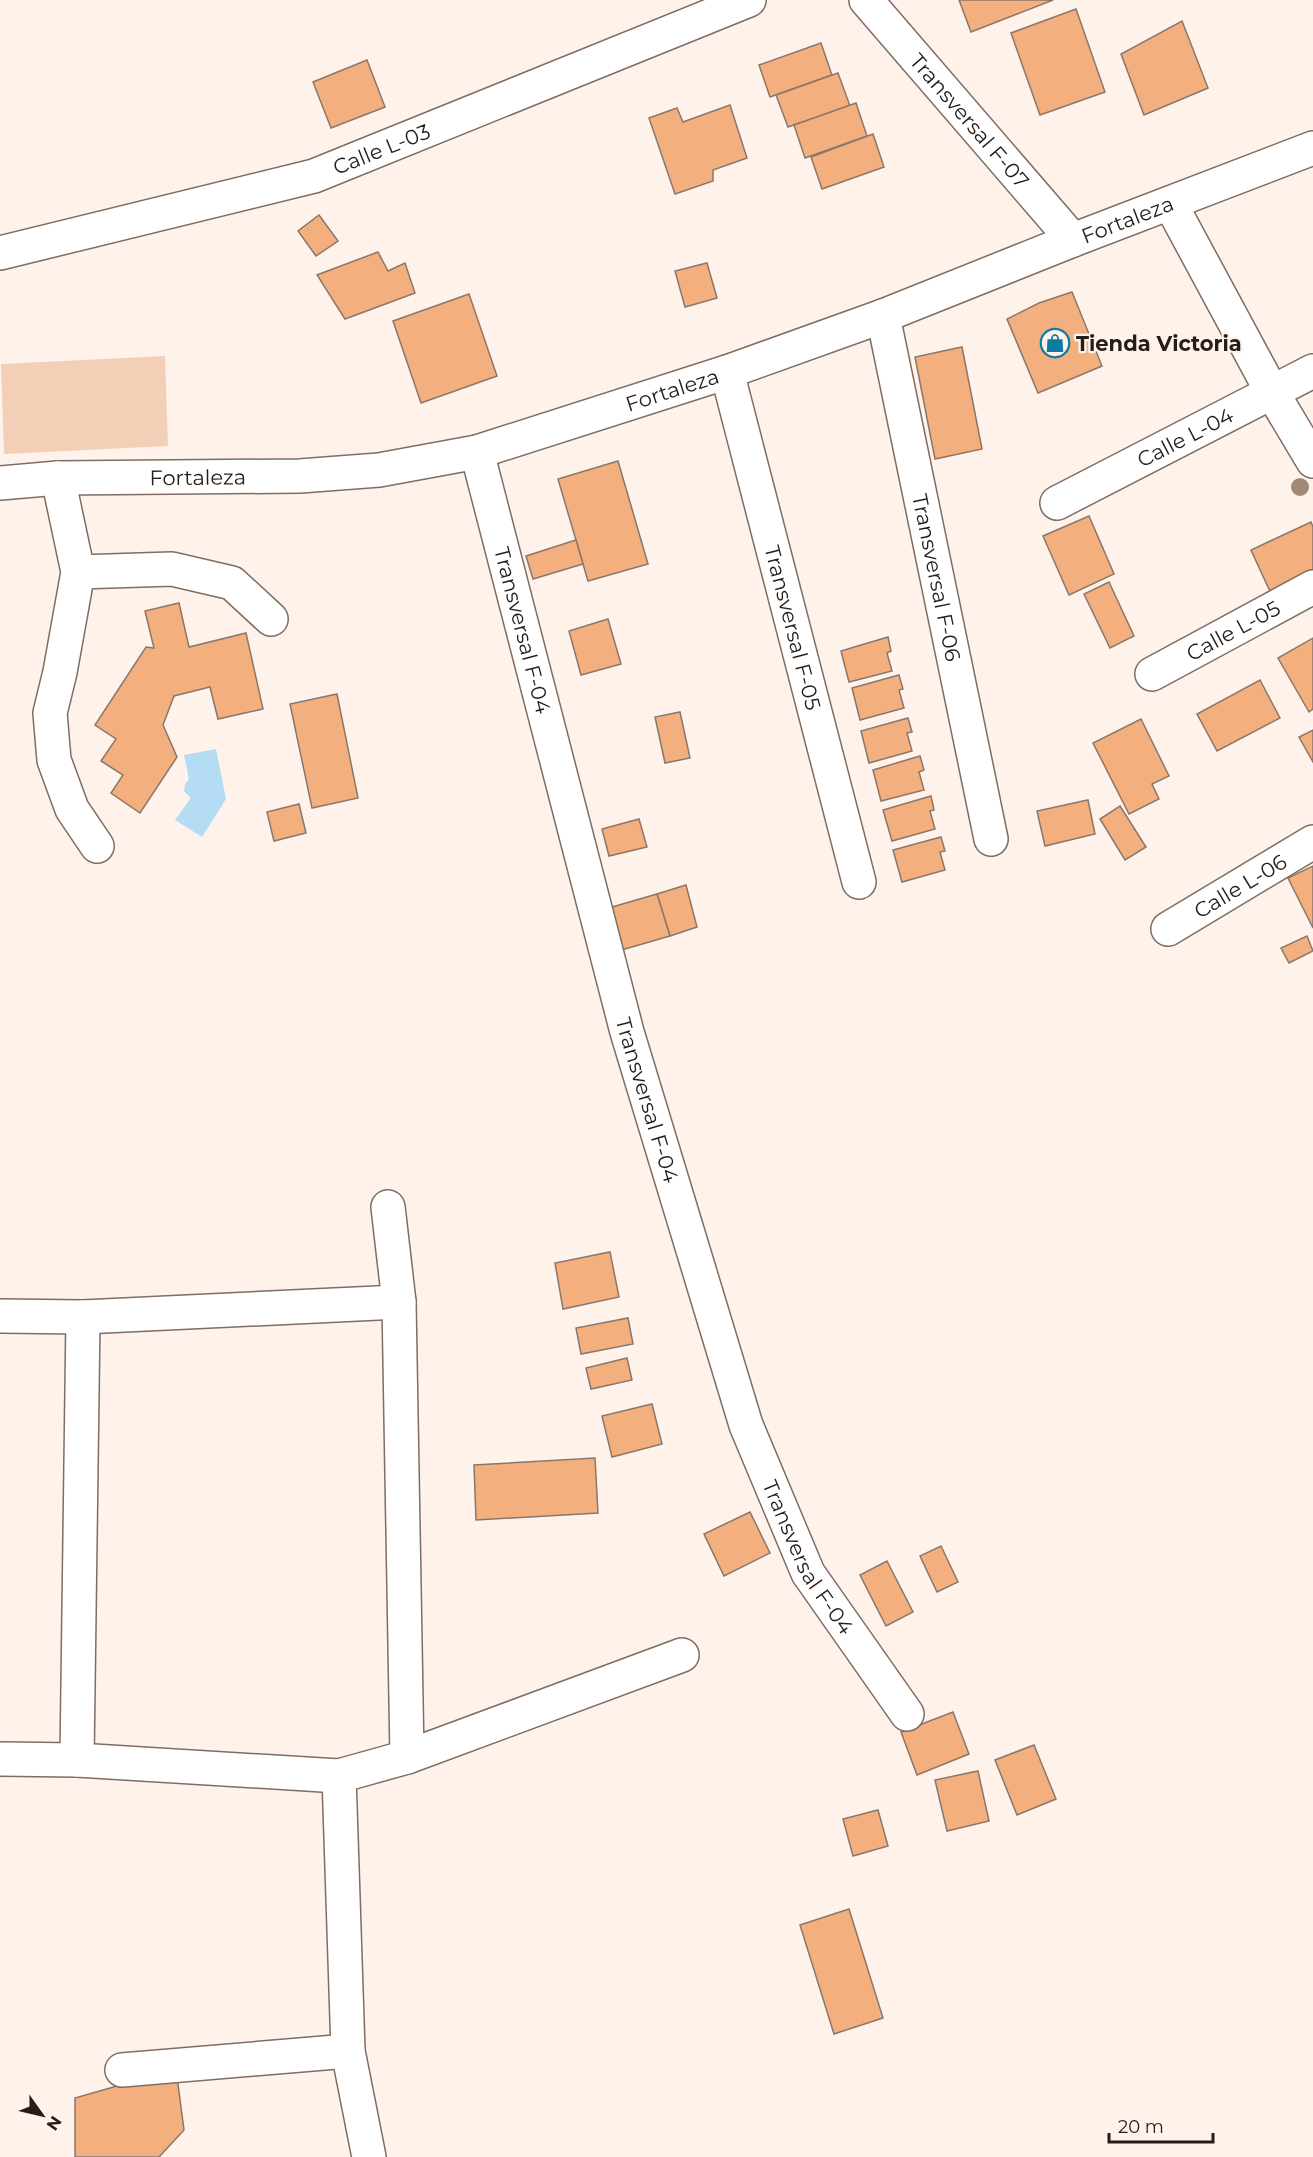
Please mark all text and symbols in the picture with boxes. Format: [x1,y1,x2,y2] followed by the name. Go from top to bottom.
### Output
[905,48,1035,193] street label: Transversal F-07
[329,118,434,180] street label: Calle L-03
[1078,190,1177,248] street label: Fortaleza
[1039,327,1071,359] shop icon: Tienda Victoria
[1076,331,1242,356] place label: Tienda Victoria
[622,363,722,416] street label: Fortaleza
[1133,402,1237,472] street label: Calle L-04
[149,464,246,490] street label: Fortaleza
[908,492,966,664] street label: Transversal F-06
[760,543,826,713] street label: Transversal F-05
[490,544,557,716] street label: Transversal F-04
[1182,595,1284,666] street label: Calle L-05
[1189,848,1291,923] street label: Calle L-06
[611,1015,684,1186] street label: Transversal F-04
[758,1476,859,1639] street label: Transversal F-04
[12,2085,72,2145] north arrow
[1109,2106,1212,2144] scale bar
[43,2112,66,2134] text: N
[1118,2116,1164,2138] text: 20 m

